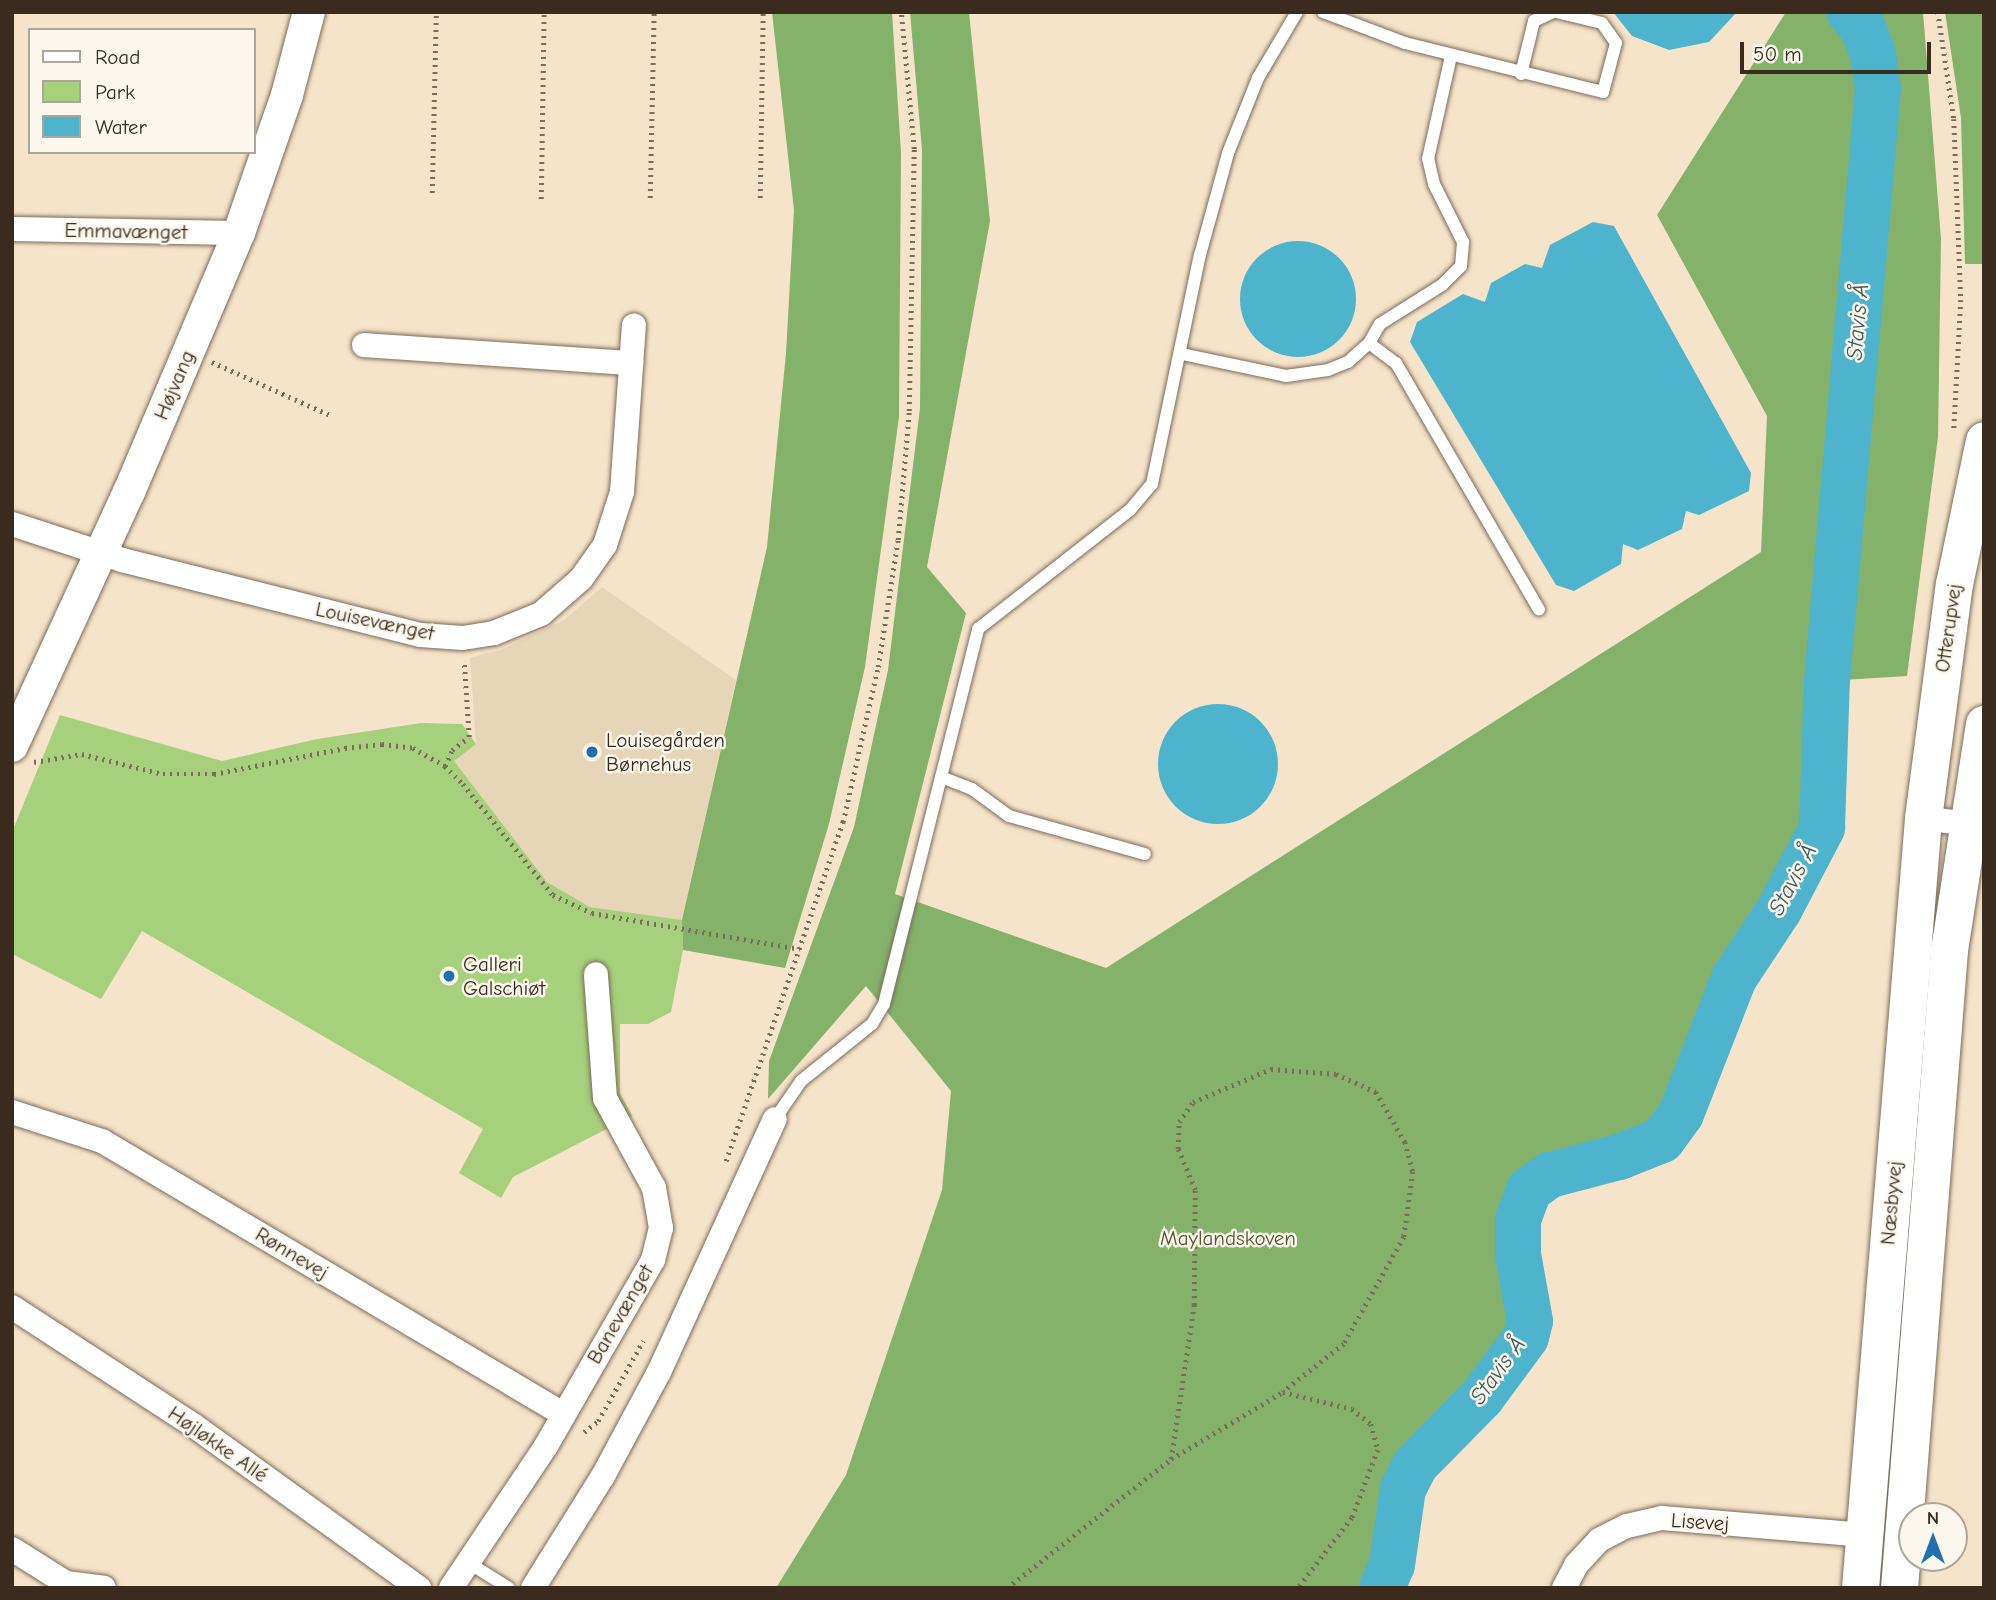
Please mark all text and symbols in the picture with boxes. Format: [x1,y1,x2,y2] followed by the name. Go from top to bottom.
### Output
[28,28,256,154] legend
[1744,28,1935,72] scale bar
[1753,42,1802,66] text: 50 m
[95,45,140,69] text: Road
[95,80,135,104] text: Park
[95,115,147,139] text: Water
[64,217,188,245] street label: Emmavænget
[1841,283,1875,361] water label: Stavis Å
[148,346,200,424] street label: Højvang
[1929,582,1967,674] street label: Otterupvej
[313,596,437,646] street label: Louisevænget
[606,727,725,777] place label: Louisegården Børnehus
[584,744,600,760] marker: Louisegården Børnehus
[1763,840,1823,920] water label: Stavis Å
[463,951,545,1001] place label: Galleri Galschiøt
[441,968,457,984] marker: Galleri Galschiøt
[1875,1160,1907,1246] street label: Næsbyvej
[251,1221,333,1285] street label: Rønnevej
[1160,1225,1296,1251] park label: Maylandskoven
[581,1260,659,1368] street label: Banevænget
[1464,1332,1532,1410] water label: Stavis Å
[163,1400,273,1488] street label: Højløkke Allé
[1898,1502,1968,1572] north arrow
[1670,1507,1730,1537] street label: Lisevej
[1927,1507,1939,1529] text: N

